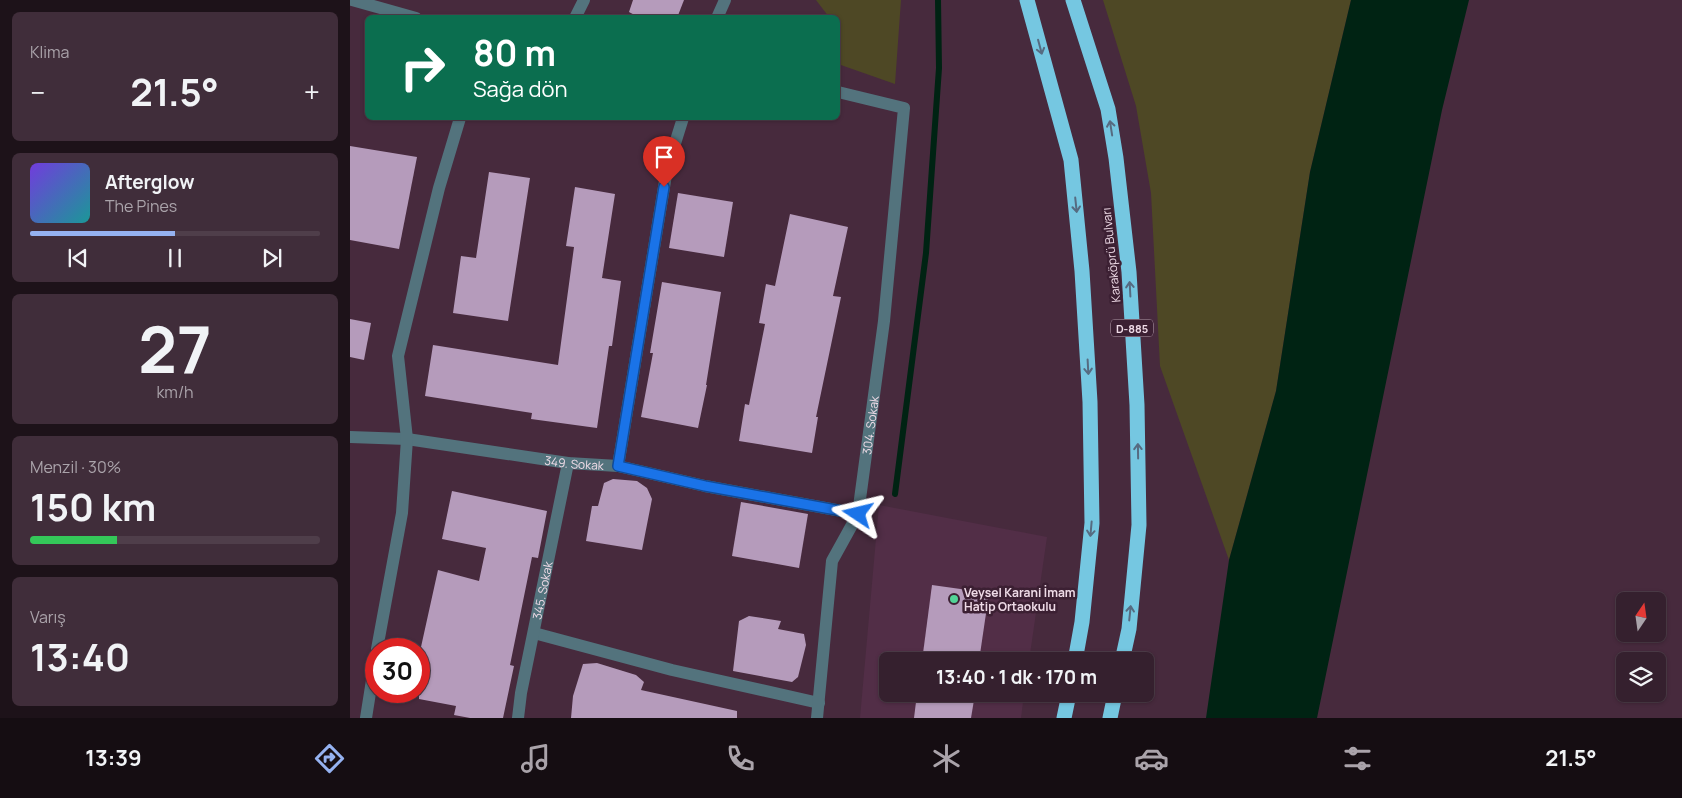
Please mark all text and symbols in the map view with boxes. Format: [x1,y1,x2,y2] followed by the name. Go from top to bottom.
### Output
[473,29,556,77] text: 80 m
[390,35,455,100] icon: right
[1036,38,1046,54] one-way arrow
[30,41,69,63] text: Klima
[130,65,219,117] text: 21.5°
[30,73,45,111] text: −
[304,73,320,111] text: +
[473,74,568,104] text: Sağa dön
[1105,120,1115,136] one-way arrow
[643,136,685,187] pin
[650,143,678,171] icon: arrive
[105,169,194,195] text: Afterglow
[105,195,177,217] text: The Pines
[1071,197,1081,213] one-way arrow
[1098,207,1124,303] street label: Karaköprü Bulvarı
[64,244,92,272] icon: previous
[161,244,189,272] icon: pause
[258,244,286,272] icon: next
[1125,281,1134,297] one-way arrow
[138,304,212,393] text: 27
[1111,319,1153,336] road number: D-885
[1083,359,1092,375] one-way arrow
[156,381,194,403] text: km/h
[858,394,882,456] street label: 304. Sokak
[1133,444,1142,460] one-way arrow
[544,451,605,474] street label: 349. Sokak
[30,456,121,478] text: Menzil · 30%
[30,480,156,532] text: 150 km
[831,487,883,539] position arrow
[1086,521,1096,537] one-way arrow
[528,559,556,621] street label: 345. Sokak
[964,584,1076,615] place label: Veysel Karani İmam Hatip Ortaokulu
[1616,592,1666,642] north arrow
[1616,592,1666,702] map controls
[948,593,960,605] marker: Veysel Karani İmam Hatip Ortaokulu
[30,606,66,628] text: Varış
[1125,606,1135,622] one-way arrow
[30,630,130,682] text: 13:40
[365,638,430,703] speed limit sign: 30
[1616,652,1666,702] button: layers
[936,664,1097,690] text: 13:40 · 1 dk · 170 m
[312,741,347,776] icon: directions
[518,741,553,776] icon: music
[723,741,758,776] icon: phone
[929,741,964,776] icon: climate
[1134,741,1169,776] icon: car
[1340,741,1375,776] icon: filters
[85,743,142,773] text: 13:39
[1545,743,1597,773] text: 21.5°

